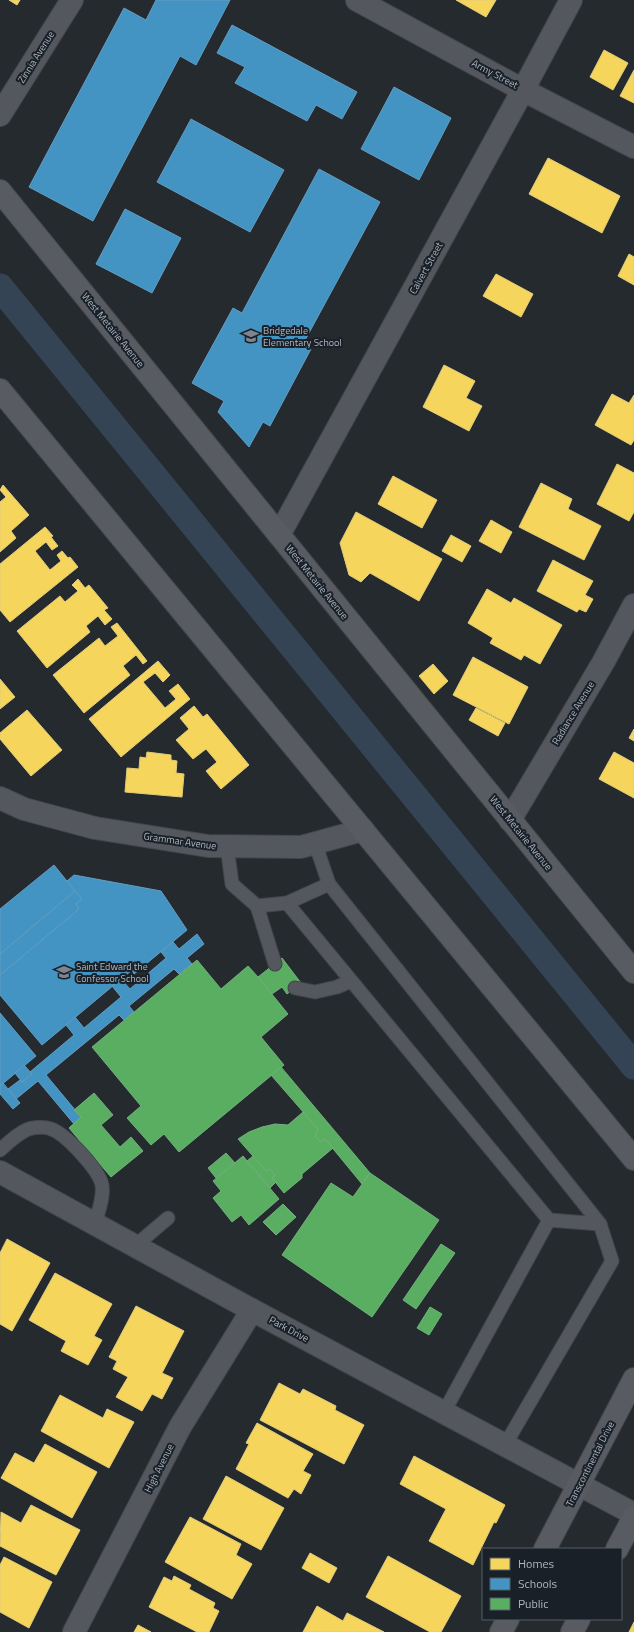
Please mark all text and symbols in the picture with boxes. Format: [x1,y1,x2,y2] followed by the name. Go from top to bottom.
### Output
[14,28,58,86] street label: Zinnia Avenue
[469,56,521,93] street label: Army Street
[406,239,447,297] street label: Calvert Street
[78,289,148,371] street label: West Metairie Avenue
[263,323,342,350] place label: Bridgedale Elementary School
[242,327,260,345] school or university icon: Bridgedale Elementary School
[282,541,352,623] street label: West Metairie Avenue
[548,678,598,748] street label: Radiance Avenue
[486,792,556,874] street label: West Metairie Avenue
[143,828,217,854] street label: Grammar Avenue
[76,959,149,986] place label: Saint Edward the Confessor School
[55,963,73,981] school or university icon: Saint Edward the Confessor School
[266,1312,312,1346] street label: Park Drive
[562,1419,618,1509] street label: Transcontinental Drive
[140,1441,178,1495] street label: High Avenue
[482,1548,622,1620] legend
[518,1554,554,1573] text: Homes
[518,1574,558,1593] text: Schools
[518,1594,548,1613] text: Public

